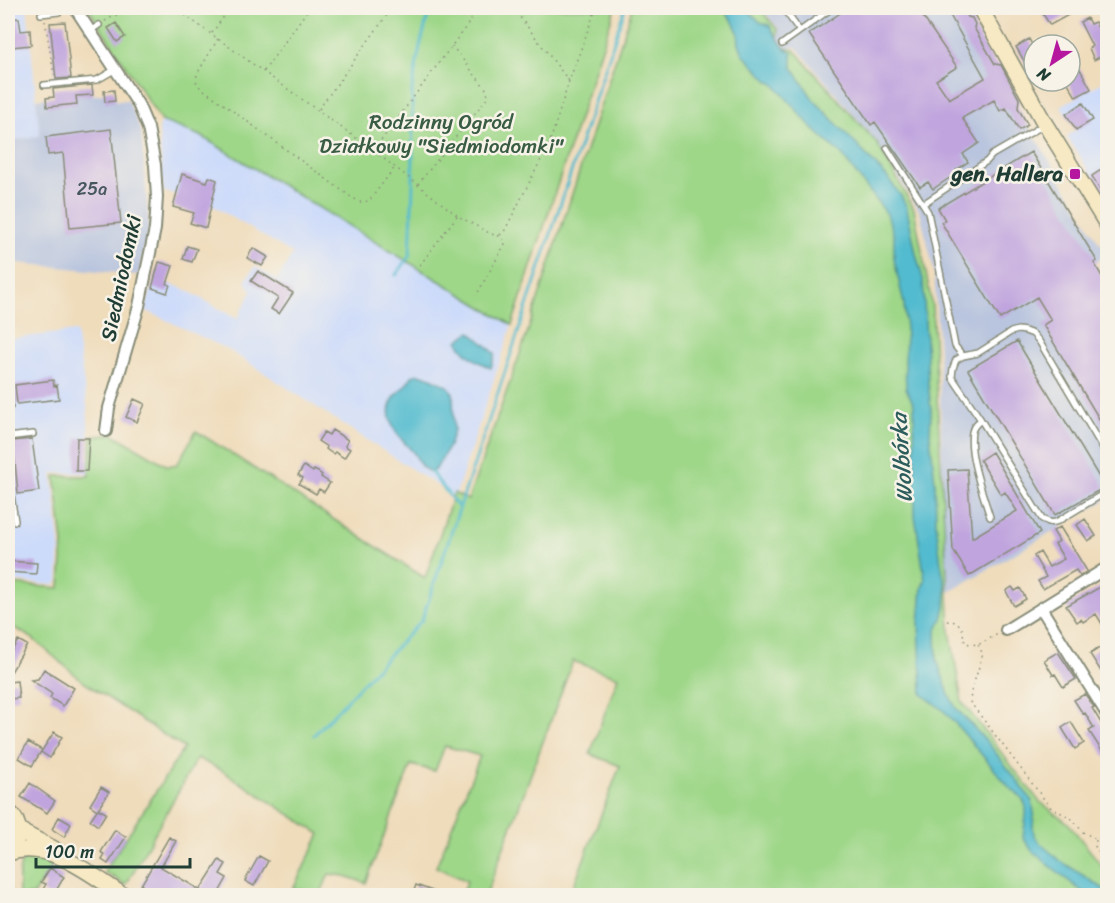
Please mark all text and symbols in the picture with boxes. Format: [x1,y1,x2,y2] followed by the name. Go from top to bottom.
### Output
[1022,33,1082,93] north arrow
[1030,59,1057,90] text: N
[319,103,564,165] park label: Rodzinny Ogród Działkowy "Siedmiodomki"
[950,155,1063,193] place label: gen. Hallera
[1068,167,1082,181] marker: gen. Hallera
[77,173,107,205] house number: 25a
[89,210,153,345] street label: Siedmiodomki
[879,409,924,504] water label: Wolbórka
[36,831,190,869] scale bar
[45,836,94,868] text: 100 m

